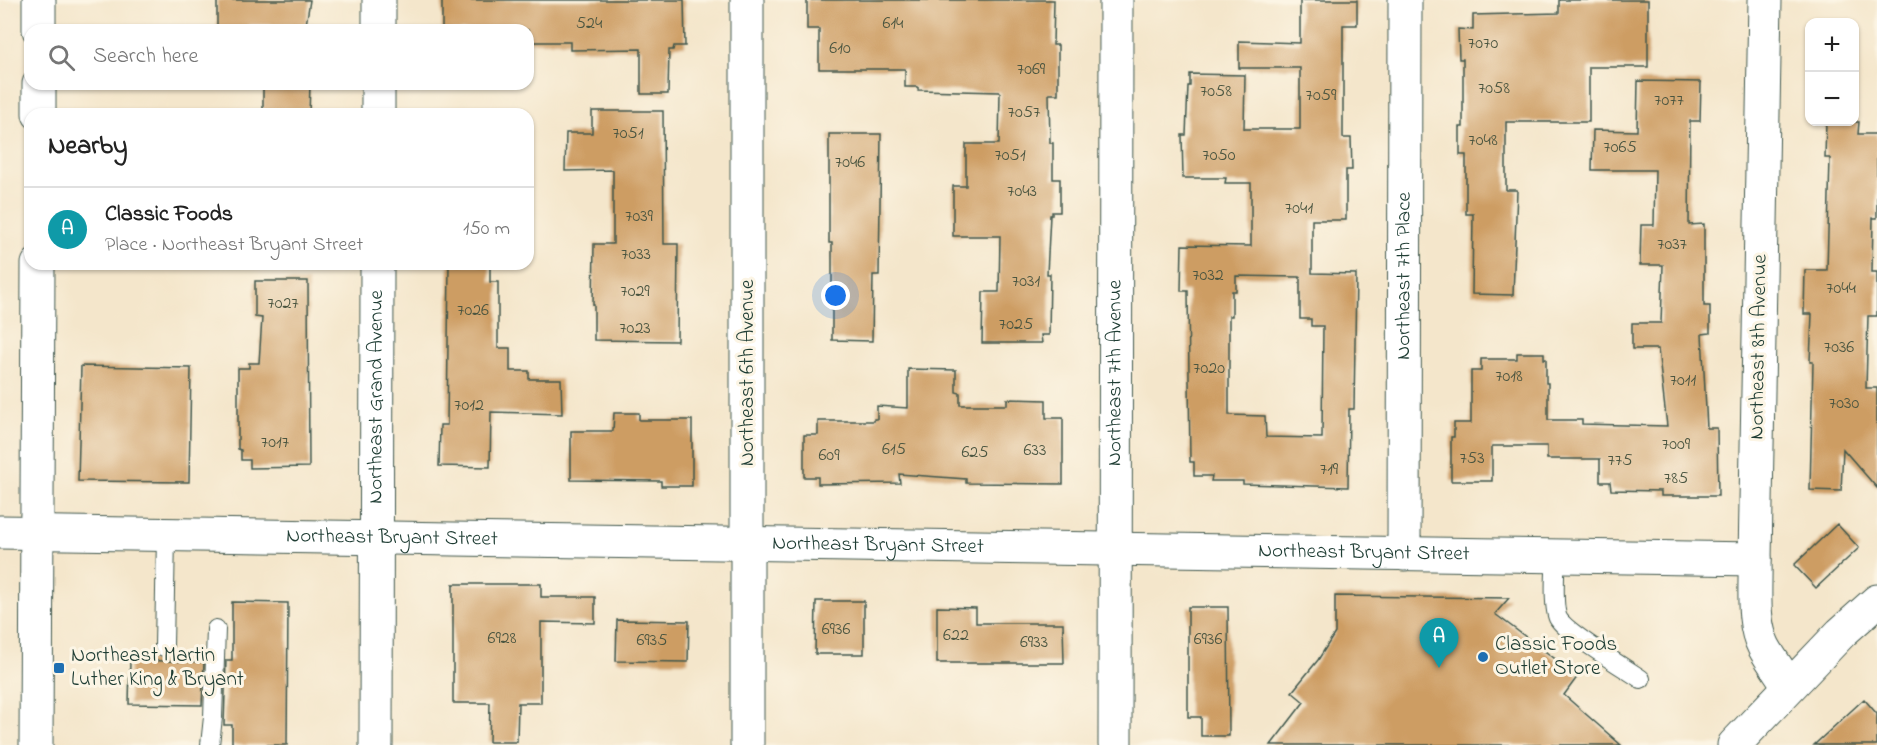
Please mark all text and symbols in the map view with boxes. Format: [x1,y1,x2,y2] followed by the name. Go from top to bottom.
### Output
[576,11,603,37] house number: 524
[882,11,904,37] house number: 614
[1805,18,1859,126] map controls
[1805,18,1859,72] button: +
[24,24,534,90] search box
[1468,31,1498,57] house number: 7070
[829,36,851,62] house number: 610
[45,41,78,74] icon: search
[93,41,198,73] text: Search here
[1017,57,1046,83] house number: 7069
[1805,72,1859,126] button: −
[1478,76,1510,102] house number: 7058
[1200,79,1232,105] house number: 7058
[1306,83,1337,109] house number: 7059
[1654,88,1685,114] house number: 7077
[1008,100,1041,126] house number: 7057
[612,121,644,147] house number: 7051
[48,128,127,166] text: Nearby
[1468,128,1498,154] house number: 7048
[1603,135,1637,161] house number: 7065
[994,143,1026,169] house number: 7051
[1202,143,1236,169] house number: 7050
[835,150,865,176] house number: 7046
[1007,179,1037,205] house number: 7043
[1389,191,1420,360] street label: Northeast 7th Place
[1285,196,1313,222] house number: 7041
[105,199,233,231] text: Classic Foods
[625,204,654,230] house number: 7039
[61,215,74,244] text: A
[463,215,510,244] text: 150 m
[105,231,363,260] text: Place · Northeast Bryant Street
[1657,232,1688,258] house number: 7037
[621,242,651,268] house number: 7033
[1742,254,1776,440] street label: Northeast 8th Avenue
[1192,263,1224,289] house number: 7032
[1012,269,1040,295] house number: 7031
[1826,276,1857,302] house number: 7044
[620,279,650,305] house number: 7029
[733,279,763,466] street label: Northeast 6th Avenue
[1100,279,1131,466] street label: Northeast 7th Avenue
[821,281,850,310] your location
[362,290,392,504] street label: Northeast Grand Avenue
[267,291,299,317] house number: 7027
[457,298,489,324] house number: 7026
[999,312,1033,338] house number: 7025
[619,316,651,342] house number: 7023
[1824,335,1854,361] house number: 7036
[1193,356,1225,382] house number: 7020
[1495,364,1523,390] house number: 7018
[1670,368,1697,394] house number: 7011
[1829,391,1859,417] house number: 7030
[454,393,484,419] house number: 7012
[261,430,290,456] house number: 7017
[1662,432,1691,458] house number: 7009
[882,437,906,463] house number: 615
[1024,438,1046,464] house number: 633
[961,440,989,466] house number: 625
[818,443,840,469] house number: 609
[1459,446,1485,472] house number: 753
[1607,448,1633,474] house number: 775
[1320,457,1339,483] house number: 719
[1664,466,1688,492] house number: 785
[286,521,498,555] street label: Northeast Bryant Street
[772,529,984,563] street label: Northeast Bryant Street
[1258,536,1470,570] street label: Northeast Bryant Street
[822,617,850,643] house number: 6936
[1420,618,1458,668] pin: A
[943,623,969,649] house number: 622
[487,626,517,652] house number: 6928
[1194,627,1222,653] house number: 6936
[636,628,668,654] house number: 6935
[1020,630,1048,656] house number: 6933
[1495,630,1617,684] place label: Classic Foods Outlet Store
[71,641,244,697] place label: Northeast Martin Luther King & Bryant
[1476,650,1490,664] marker: Classic Foods Outlet Store
[52,661,66,675] marker: Northeast Martin Luther King & Bryant

